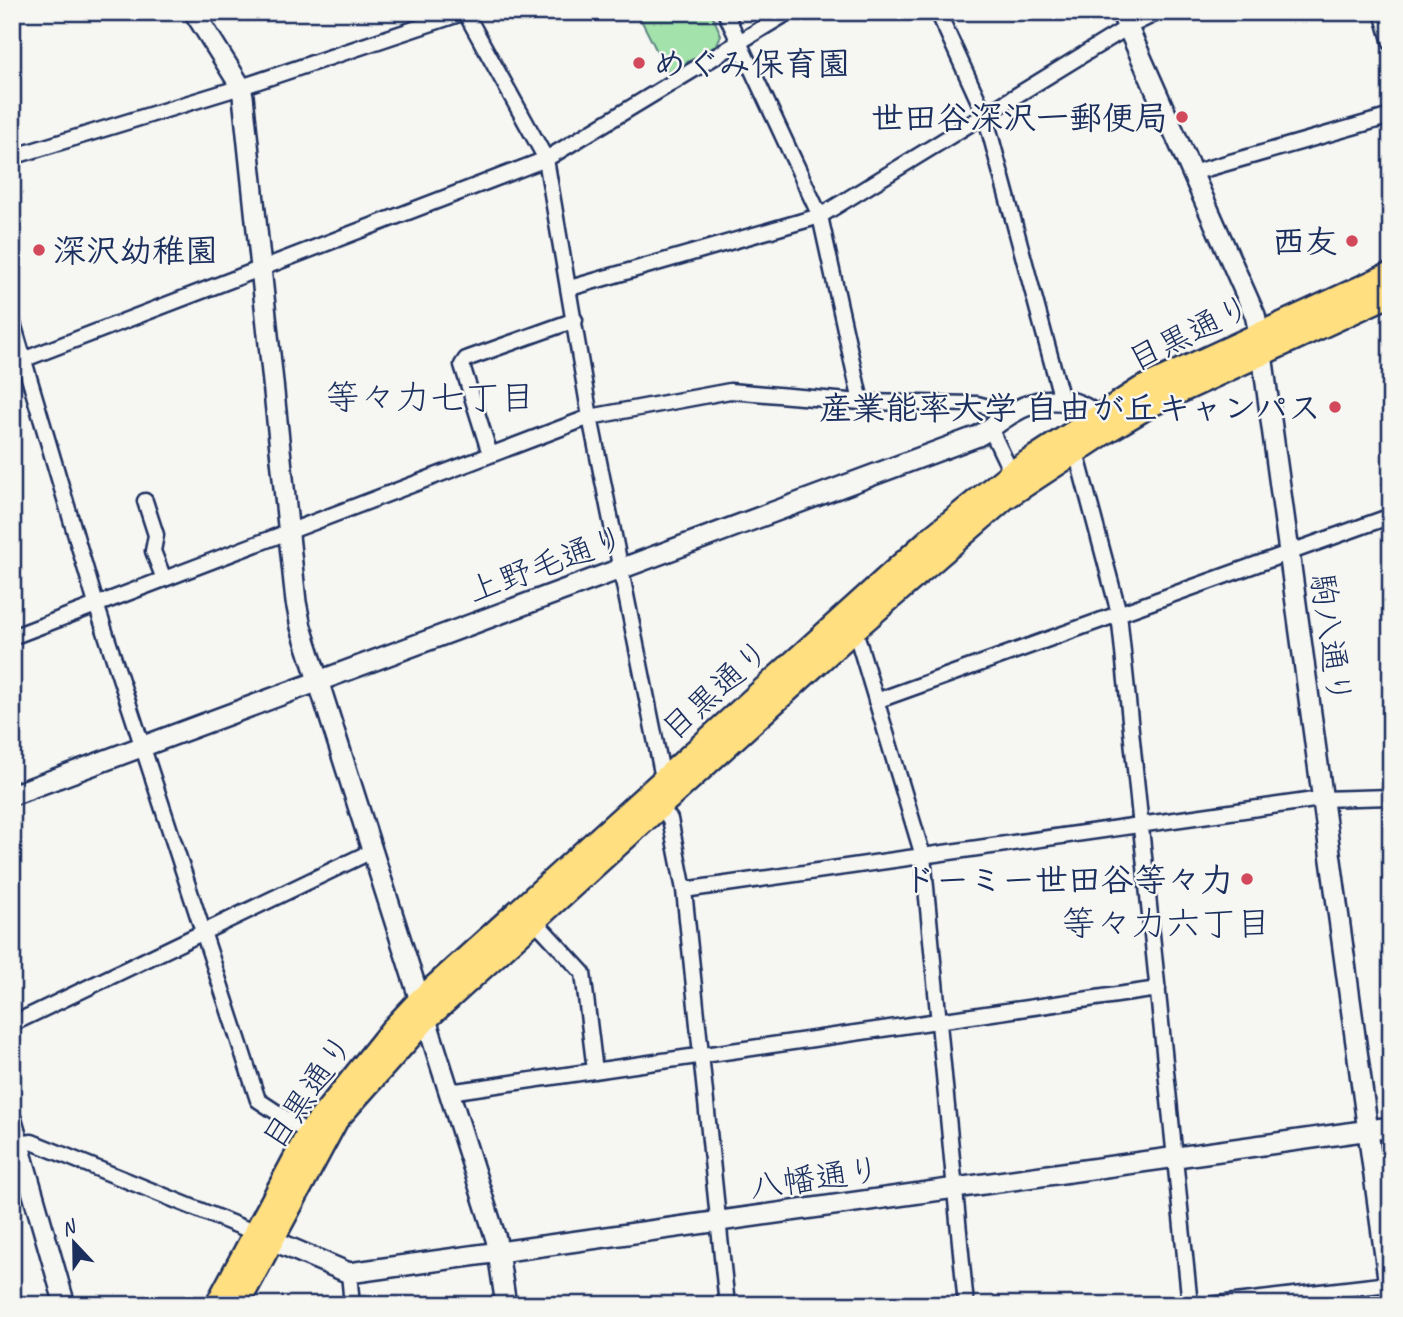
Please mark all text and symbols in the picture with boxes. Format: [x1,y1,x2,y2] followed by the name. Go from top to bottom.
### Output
[653,43,850,85] place label: めぐみ保育園
[631,55,647,71] marker: めぐみ保育園
[871,97,1168,139] place label: 世田谷深沢一郵便局
[1174,109,1190,125] marker: 世田谷深沢一郵便局
[1272,221,1338,263] place label: 西友
[53,230,218,272] place label: 深沢幼稚園
[1344,233,1360,249] marker: 西友
[31,242,47,258] marker: 深沢幼稚園
[1121,285,1258,381] street label: 目黒通り
[325,375,535,420] district label: 等々力七丁目
[819,387,1321,429] place label: 産業能率大学 自由が丘キャンパス
[1327,399,1343,415] marker: 産業能率大学 自由が丘キャンパス
[462,516,631,612] street label: 上野毛通り
[1301,571,1361,707] street label: 駒八通り
[653,630,779,750] street label: 目黒通り
[903,859,1233,901] place label: ドーミー世田谷等々力
[1239,871,1255,887] marker: ドーミー世田谷等々力
[1061,901,1271,946] district label: 等々力六丁目
[253,1025,363,1158] street label: 目黒通り
[747,1148,883,1208] street label: 八幡通り
[38,1208,108,1278] north arrow
[58,1214,81,1241] text: N

